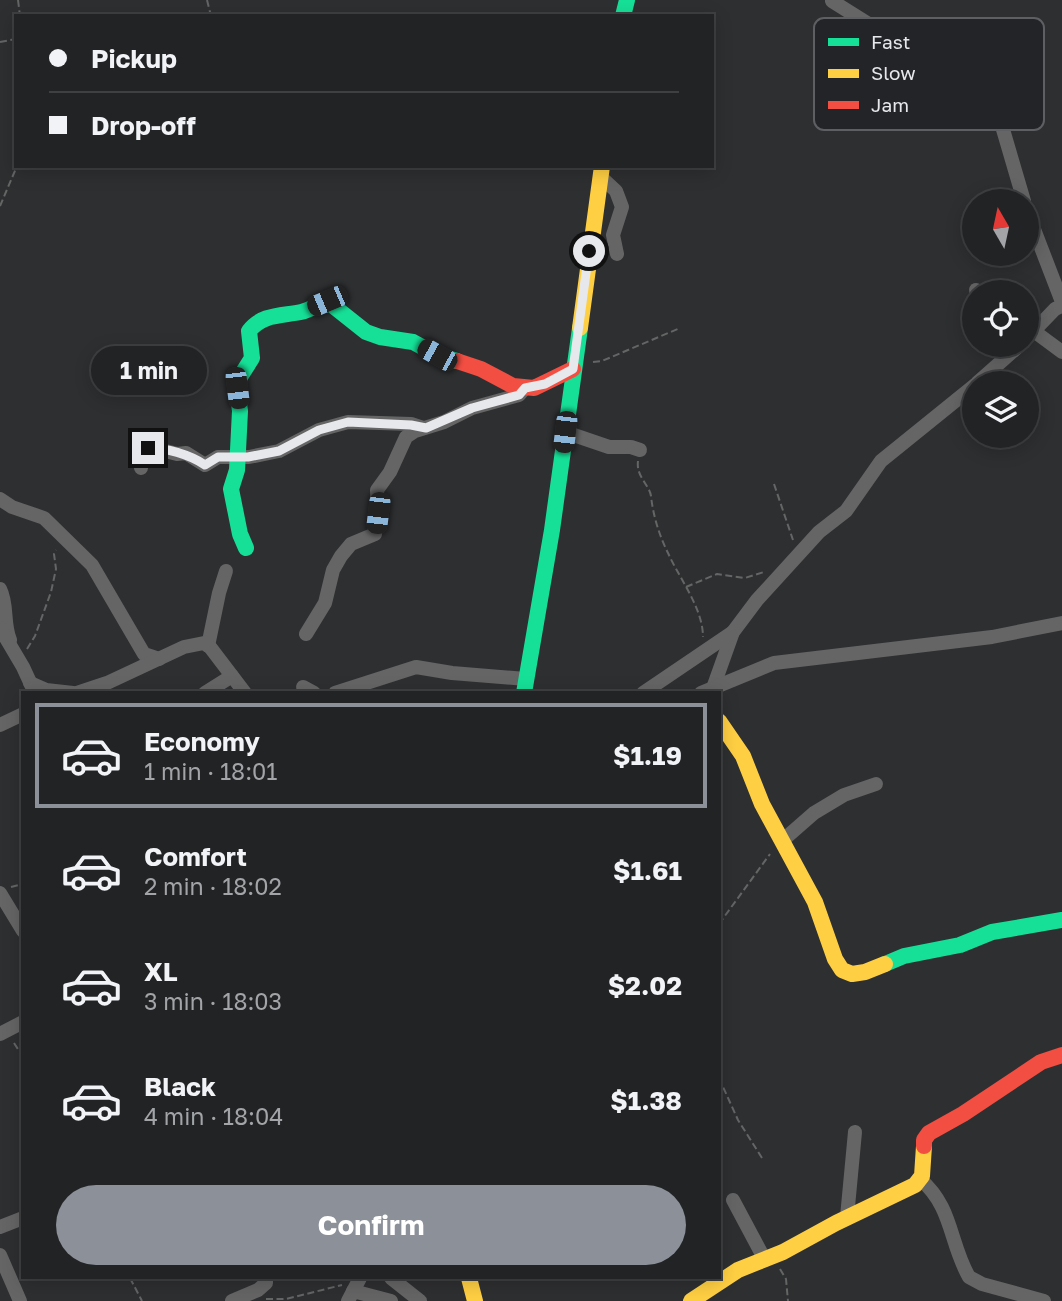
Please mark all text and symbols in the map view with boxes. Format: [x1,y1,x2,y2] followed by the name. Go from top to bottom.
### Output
[814,18,1044,130] legend
[871,30,910,53] text: Fast
[91,43,177,74] text: Pickup
[871,61,916,84] text: Slow
[871,93,909,116] text: Jam
[91,110,196,141] text: Drop-off
[962,189,1040,266] north arrow
[962,189,1039,448] map controls
[573,235,605,267] route start
[962,280,1039,357] button: locate
[304,283,351,319] car
[414,336,461,374] car
[90,346,206,396] callout: 1 min
[120,356,178,384] text: 1 min
[225,366,250,410] car
[962,371,1039,448] button: layers
[553,410,578,454] car
[132,432,164,464] route end
[366,491,391,535] car
[60,724,123,787] icon: car
[144,726,260,757] text: Economy
[613,740,682,771] text: $1.19
[144,757,277,785] text: 1 min · 18:01
[60,839,123,902] icon: car
[144,841,247,872] text: Comfort
[613,855,682,886] text: $1.61
[144,872,282,900] text: 2 min · 18:02
[60,954,123,1017] icon: car
[144,956,178,987] text: XL
[608,970,682,1001] text: $2.02
[144,987,282,1015] text: 3 min · 18:03
[60,1069,123,1132] icon: car
[144,1071,216,1102] text: Black
[610,1085,682,1116] text: $1.38
[144,1102,283,1130] text: 4 min · 18:04
[56,1185,686,1265] button: Confirm

